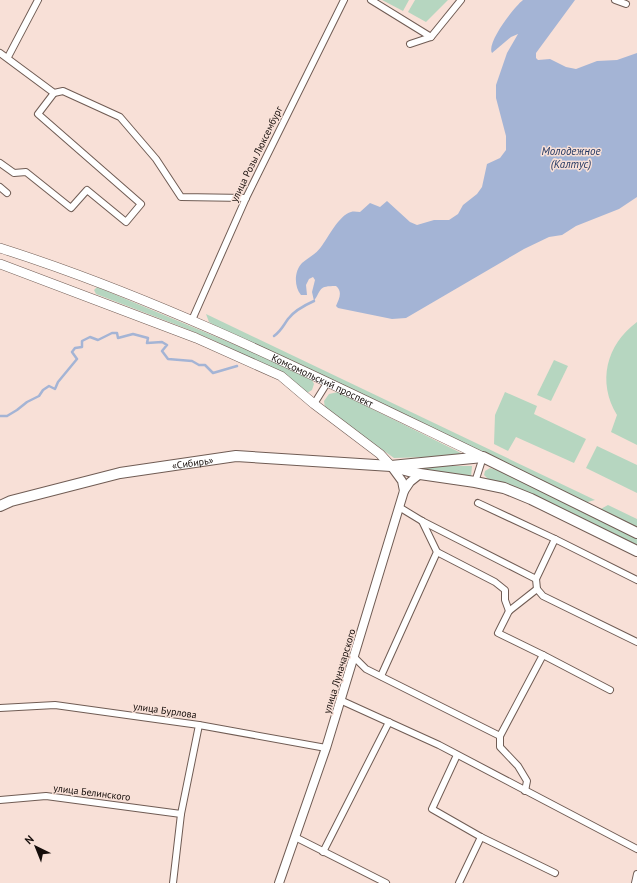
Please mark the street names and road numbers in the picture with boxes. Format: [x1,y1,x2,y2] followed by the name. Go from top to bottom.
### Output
[228,104,285,204] street label: улица Розы Люксембург
[270,351,376,410] street label: Комсомольский проспект
[171,453,214,472] street label: «Сибирь»
[320,627,359,715] street label: улица Луначарского
[132,700,198,721] street label: улица Бурлова
[53,781,131,804] street label: улица Белинского

